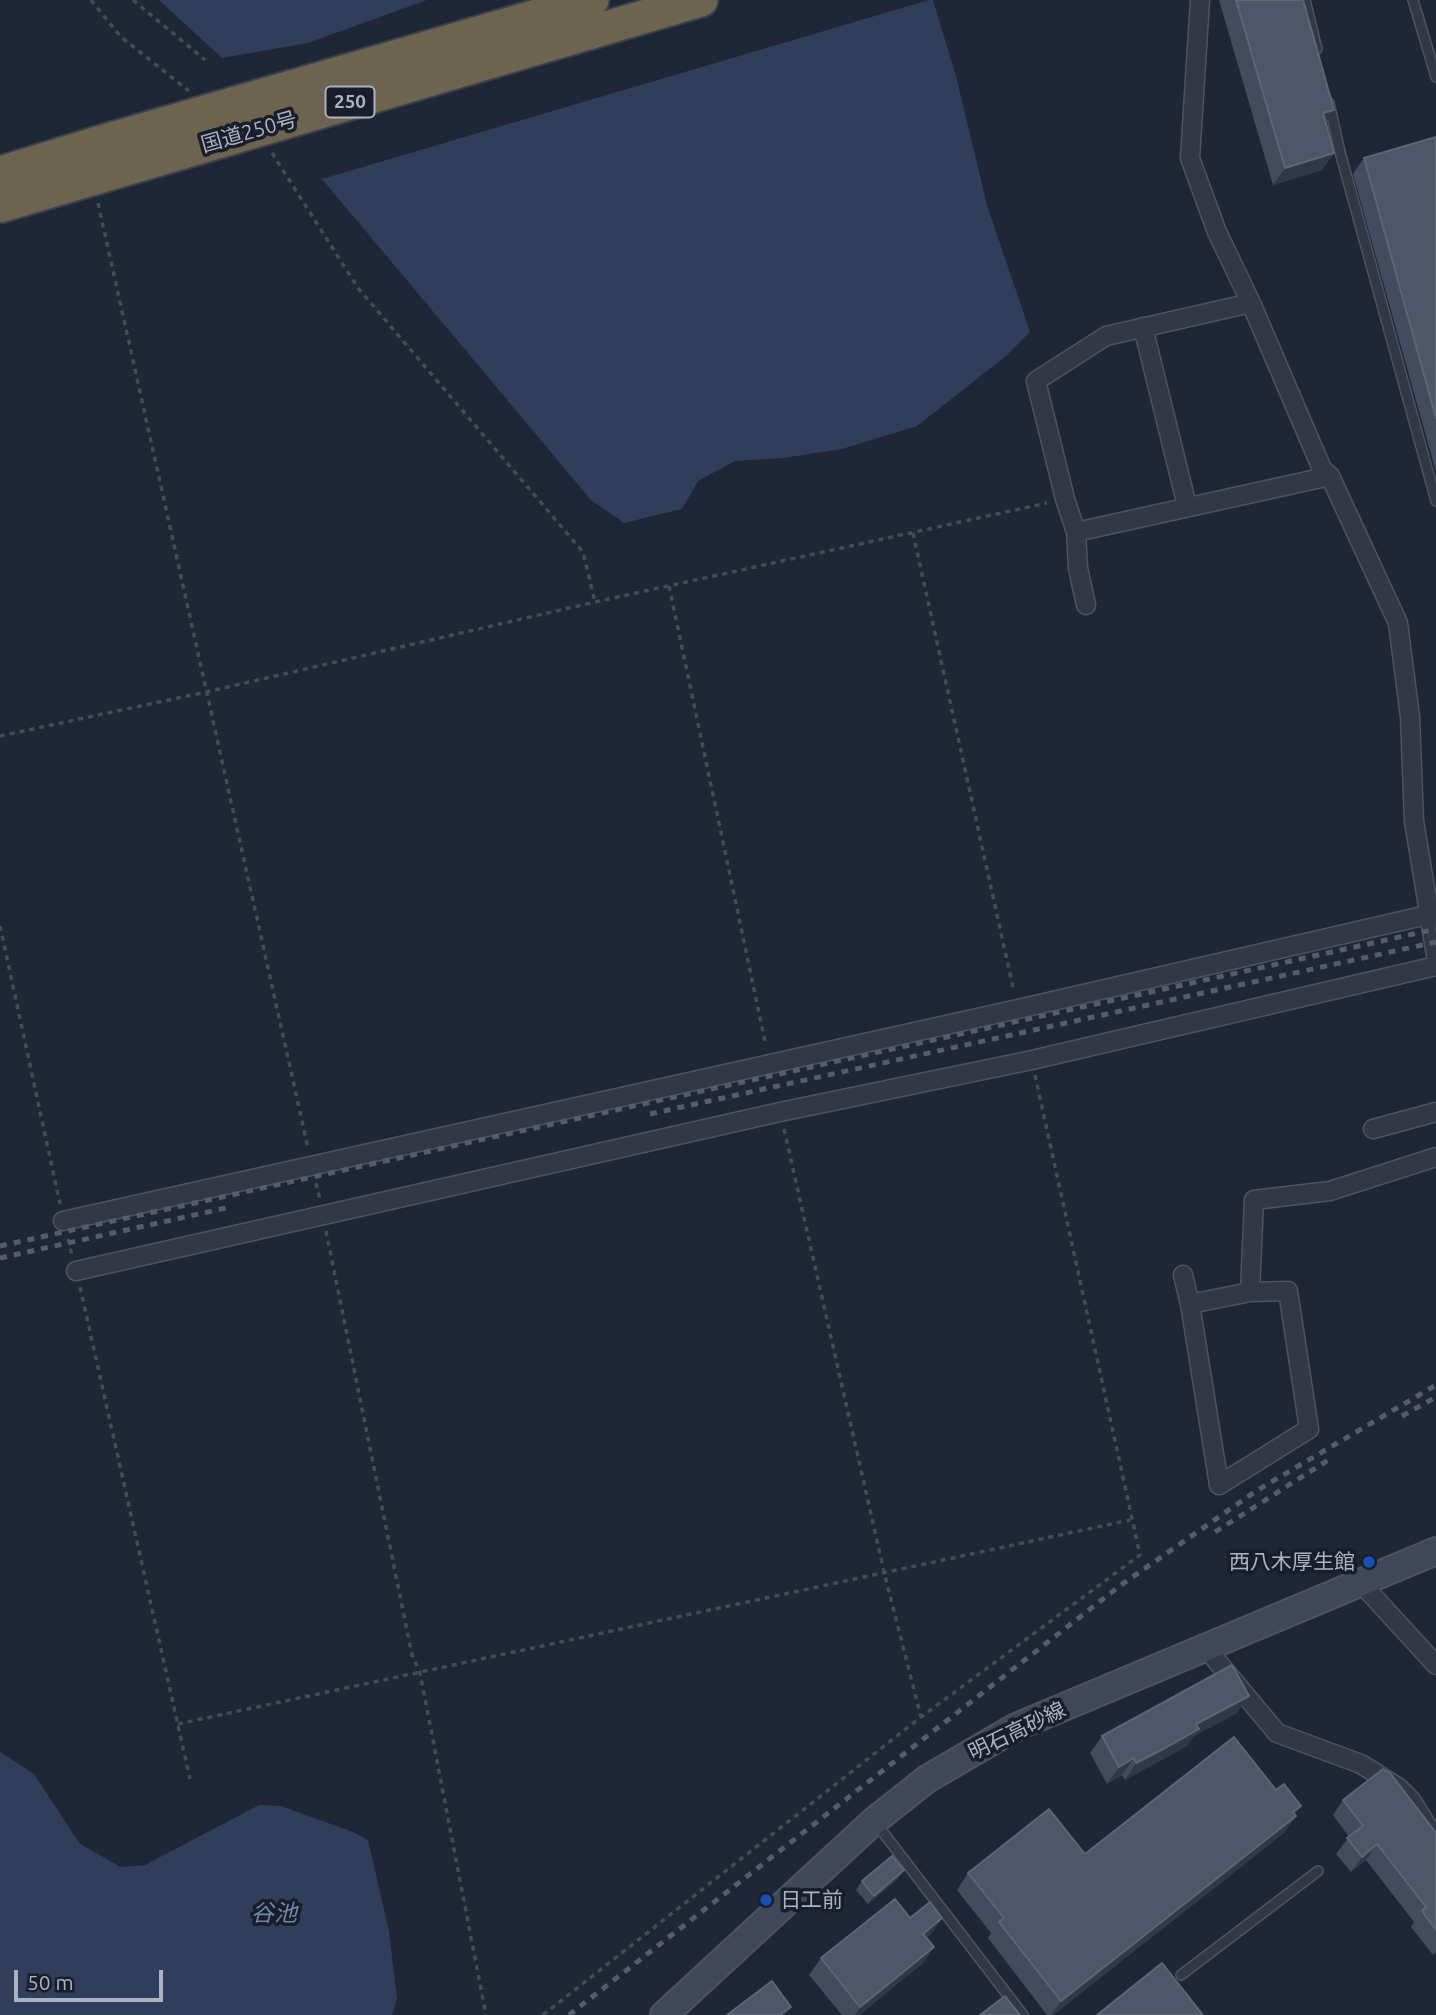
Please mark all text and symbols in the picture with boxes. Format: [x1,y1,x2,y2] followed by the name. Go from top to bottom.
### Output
[326,86,374,118] road number: 250
[198,106,300,158] street label: 国道250号
[1229,1549,1355,1575] place label: 西八木厚生館
[1361,1554,1377,1570] marker: 西八木厚生館
[964,1697,1070,1765] street label: 明石高砂線
[780,1887,843,1913] place label: 日工前
[758,1892,774,1908] marker: 日工前
[251,1899,297,1927] water label: 谷池
[18,1955,166,1999] scale bar
[27,1970,74,1994] text: 50 m

